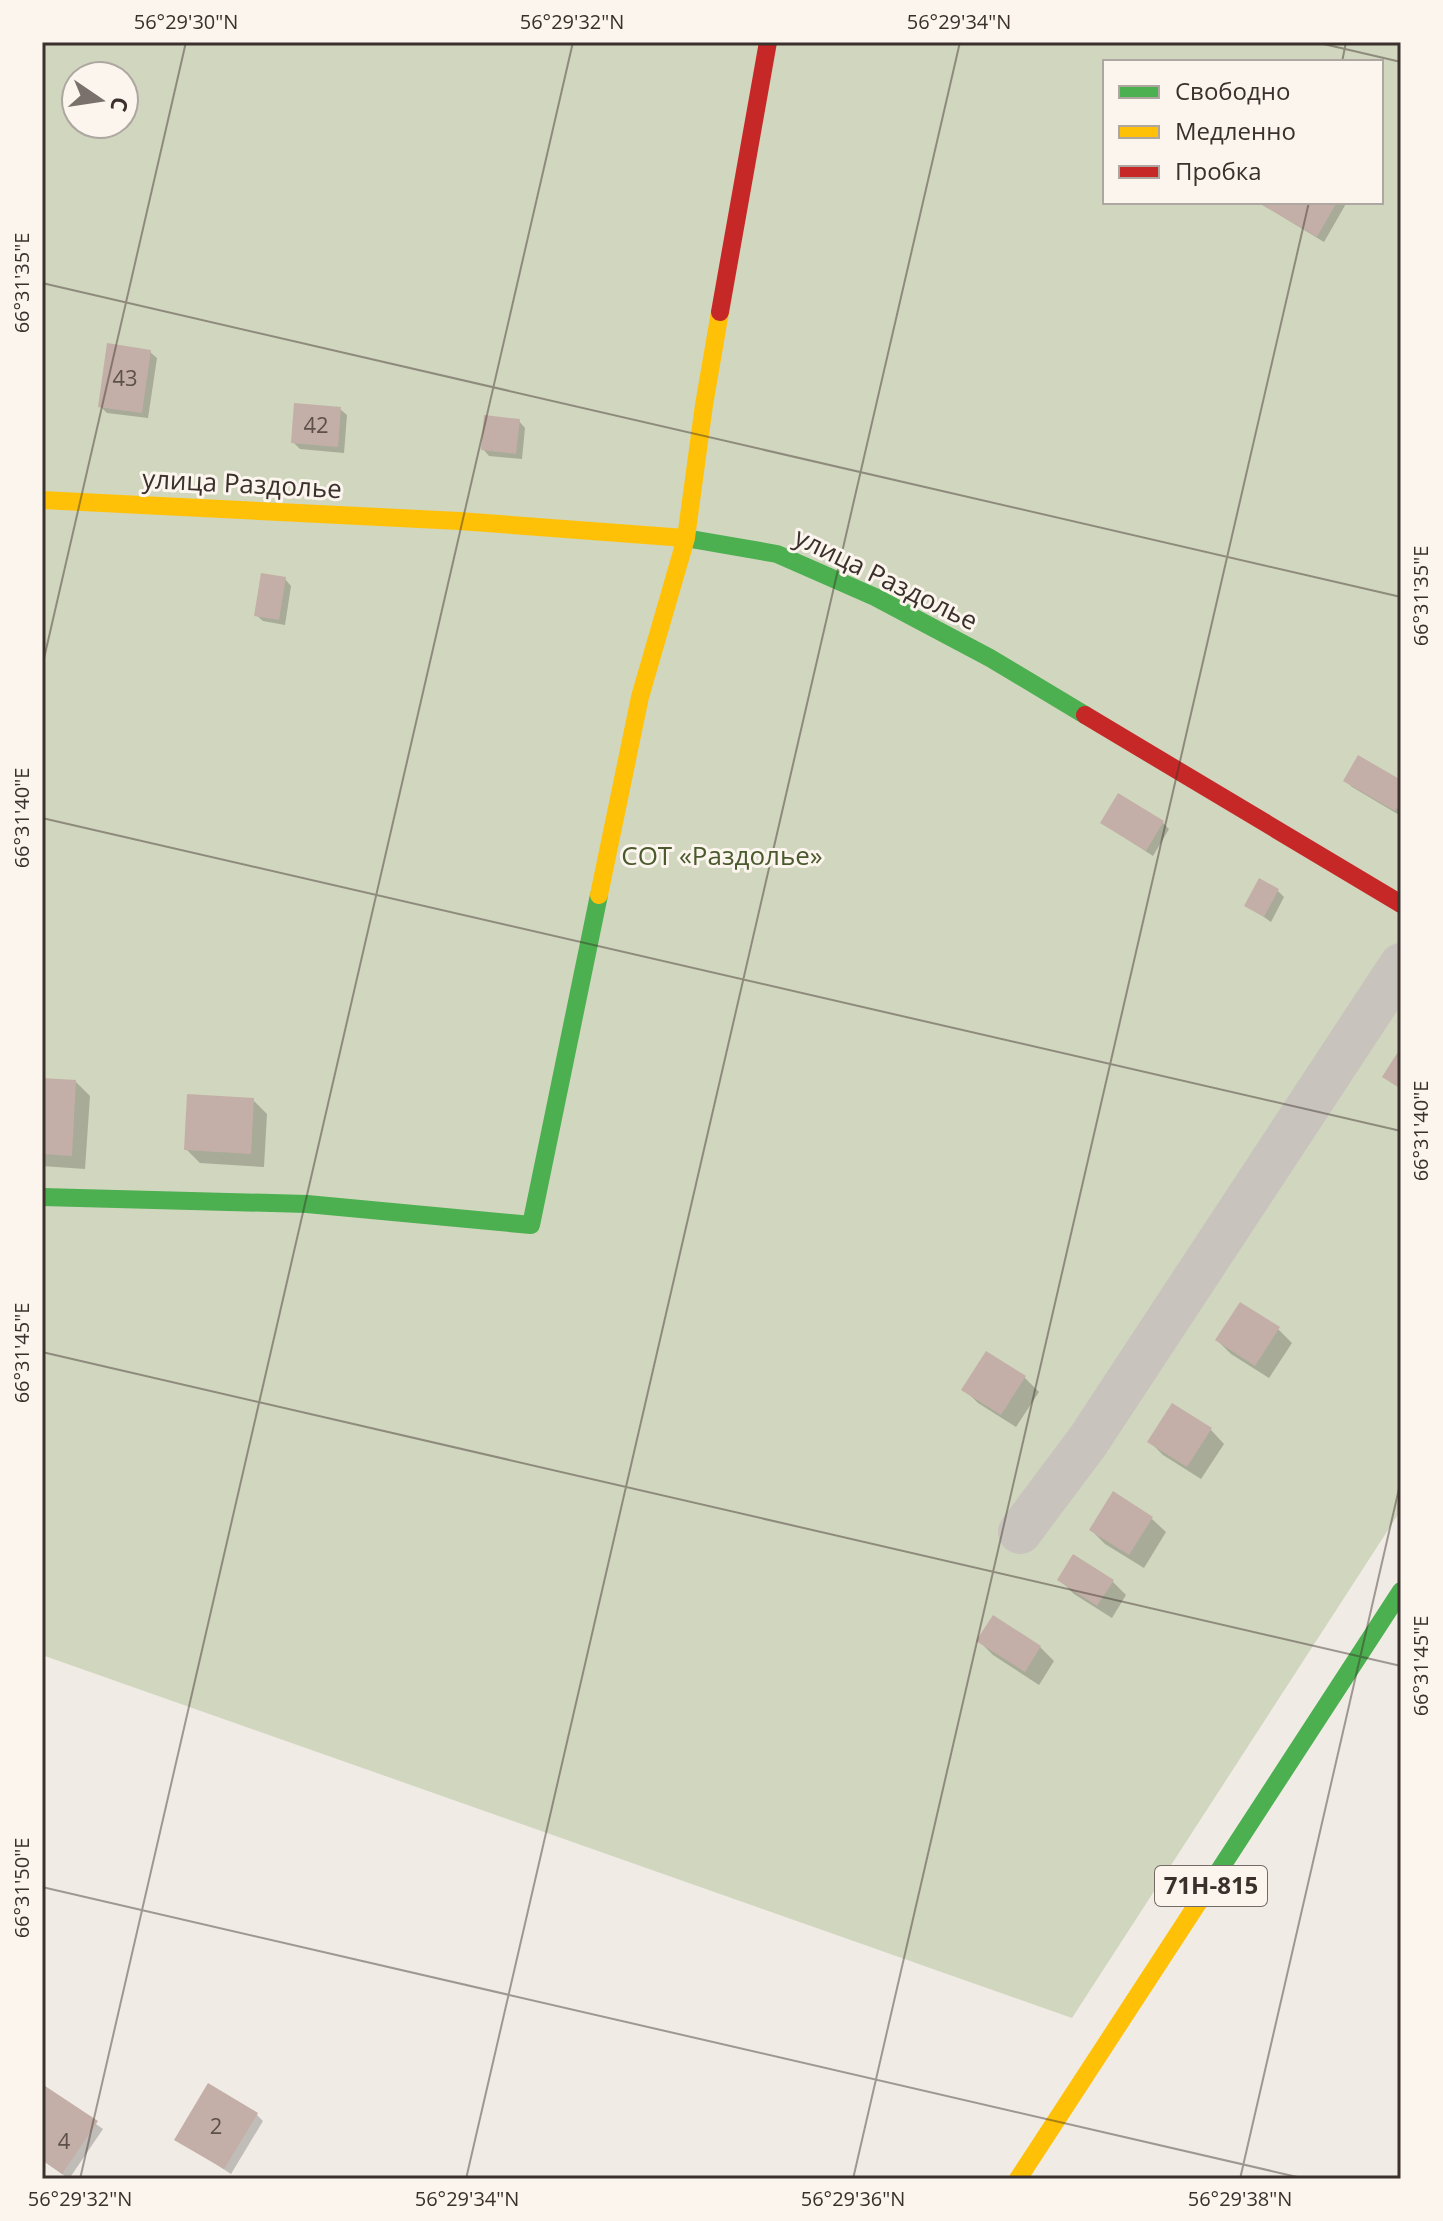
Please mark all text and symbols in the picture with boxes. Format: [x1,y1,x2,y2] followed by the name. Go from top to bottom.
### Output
[134,8,238,35] text: 56°29'30"N
[520,8,624,35] text: 56°29'32"N
[907,8,1011,35] text: 56°29'34"N
[60,60,140,140] north arrow
[1103,60,1383,204] legend
[1175,74,1290,107] text: Свободно
[104,95,137,115] text: С
[1175,114,1296,147] text: Медленно
[1175,154,1262,187] text: Пробка
[8,233,35,333] text: 66°31'35"E
[112,362,138,392] house number: 43
[303,409,329,439] house number: 42
[141,460,343,506] street label: улица Раздолье
[789,518,984,638] street label: улица Раздолье
[1407,546,1434,646] text: 66°31'35"E
[8,768,35,868] text: 66°31'40"E
[621,837,823,873] park label: СОТ «Раздолье»
[1407,1081,1434,1181] text: 66°31'40"E
[8,1303,35,1403] text: 66°31'45"E
[1407,1616,1434,1716] text: 66°31'45"E
[8,1838,35,1938] text: 66°31'50"E
[1155,1866,1267,1906] road number: 71Н-815
[210,2110,222,2140] house number: 2
[58,2125,71,2155] house number: 4
[28,2185,132,2212] text: 56°29'32"N
[415,2185,519,2212] text: 56°29'34"N
[801,2185,905,2212] text: 56°29'36"N
[1188,2185,1292,2212] text: 56°29'38"N

